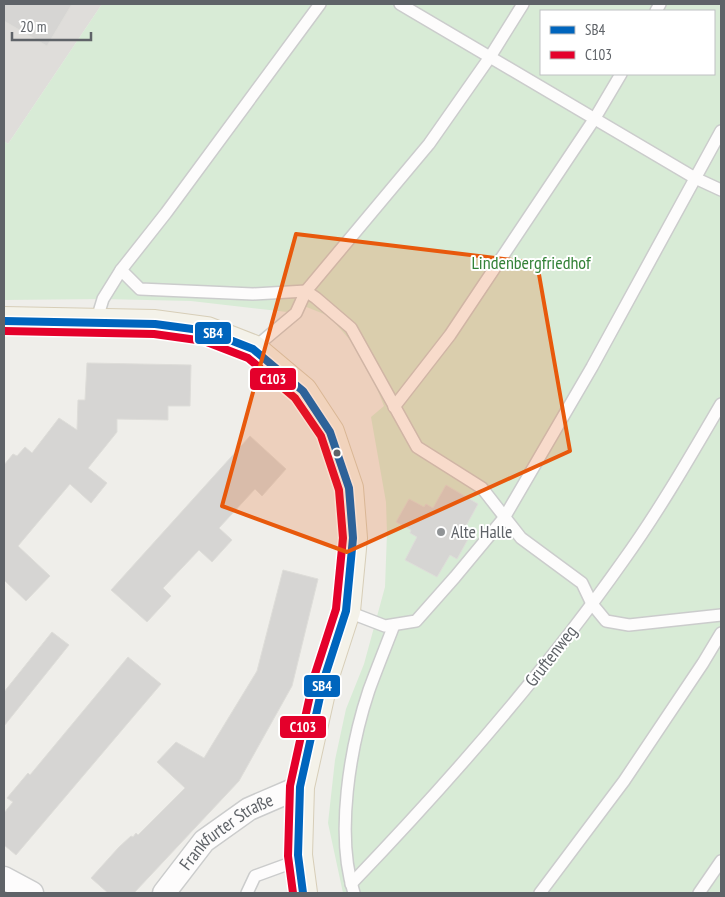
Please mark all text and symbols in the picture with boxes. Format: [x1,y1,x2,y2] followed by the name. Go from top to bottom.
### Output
[12,10,91,42] scale bar
[540,10,715,75] legend
[20,17,46,36] text: 20 m
[585,20,605,39] text: SB4
[585,45,612,64] text: C103
[471,251,592,274] park label: Lindenbergfriedhof
[194,321,232,345] line badge: SB4
[203,324,223,342] text: SB4
[249,367,297,391] line badge: C103
[260,370,286,388] text: C103
[332,448,342,458] unlabelled marker
[451,520,512,543] place label: Alte Halle
[435,526,447,538] marker: Alte Halle
[519,620,582,691] street label: Gruftenweg
[303,674,341,698] line badge: SB4
[312,677,332,695] text: SB4
[279,715,327,739] line badge: C103
[290,718,316,736] text: C103
[174,788,277,874] street label: Frankfurter Straße

